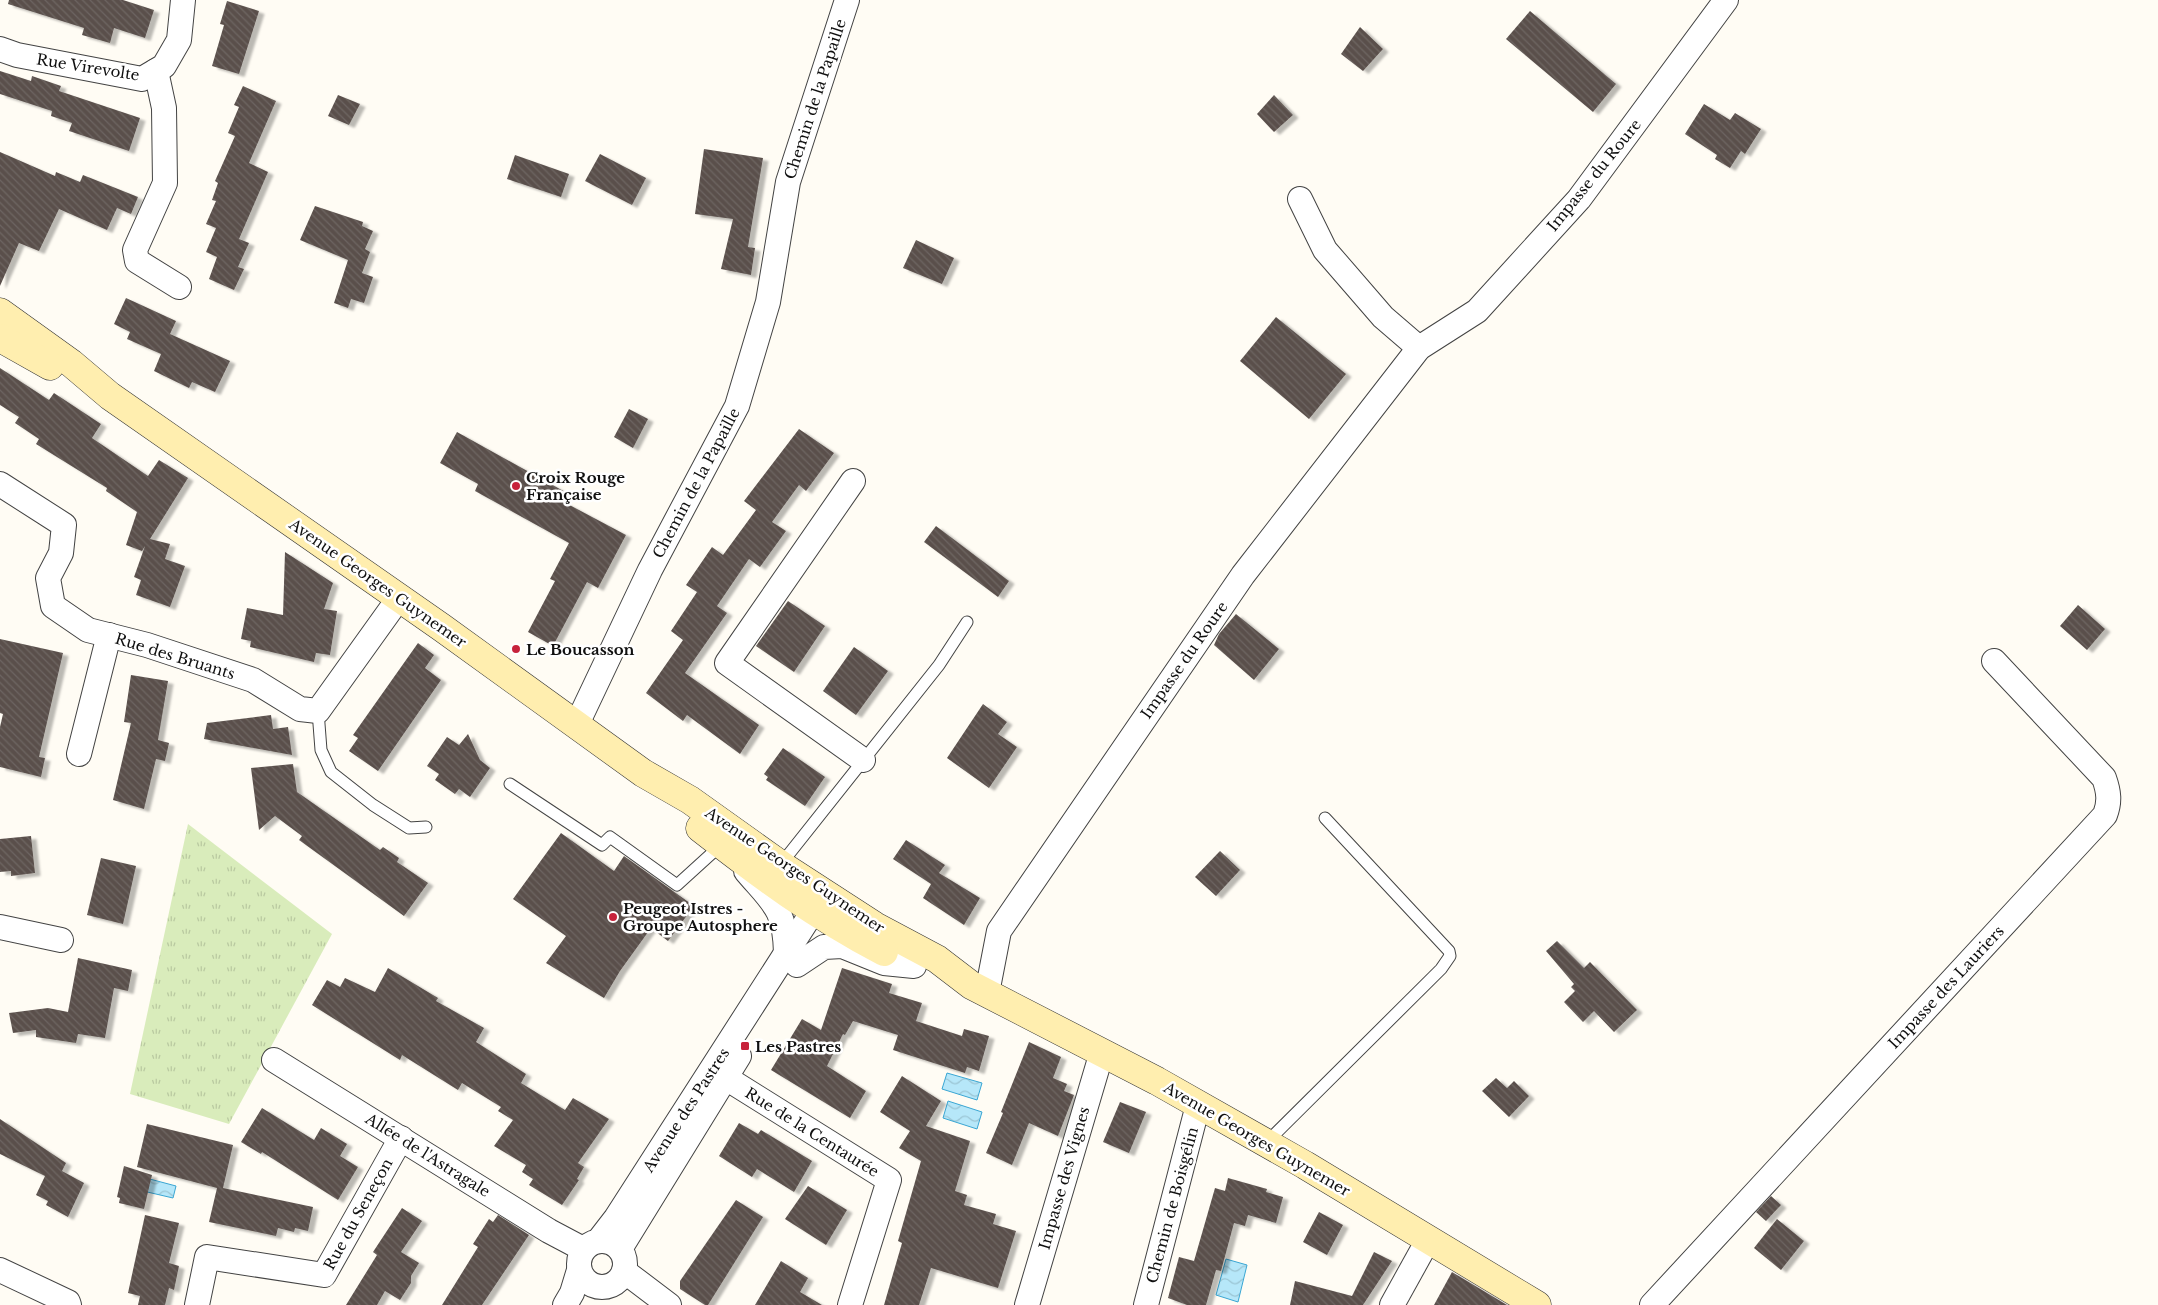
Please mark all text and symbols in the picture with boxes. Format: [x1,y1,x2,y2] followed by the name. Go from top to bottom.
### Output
[780,16,850,182] street label: Chemin de la Papaille
[35,49,141,85] street label: Rue Virevolte
[1543,115,1645,235] street label: Impasse du Roure
[648,405,744,561] street label: Chemin de la Papaille
[526,468,625,504] place label: Croix Rouge Française
[510,480,522,492] marker: Croix Rouge Française
[285,514,471,652] street label: Avenue Georges Guynemer
[1136,598,1232,722] street label: Impasse du Roure
[113,629,237,683] street label: Rue des Bruants
[526,640,635,659] place label: Le Boucasson
[510,643,522,655] marker: Le Boucasson
[701,802,889,938] street label: Avenue Georges Guynemer
[623,899,778,935] place label: Peugeot Istres - Groupe Autosphere
[607,911,619,923] marker: Peugeot Istres - Groupe Autosphere
[1884,921,2008,1052] street label: Impasse des Lauriers
[755,1037,841,1056] place label: Les Pastres
[739,1040,751,1052] marker: Les Pastres
[638,1044,733,1177] street label: Avenue des Pastres
[1160,1077,1354,1201] street label: Avenue Georges Guynemer
[742,1083,882,1181] street label: Rue de la Centaurée
[1034,1104,1094,1252] street label: Impasse des Vignes
[361,1108,494,1201] street label: Allée de l'Astragale
[1142,1125,1202,1285] street label: Chemin de Boisgélin
[319,1155,397,1273] street label: Rue du Seneçon

